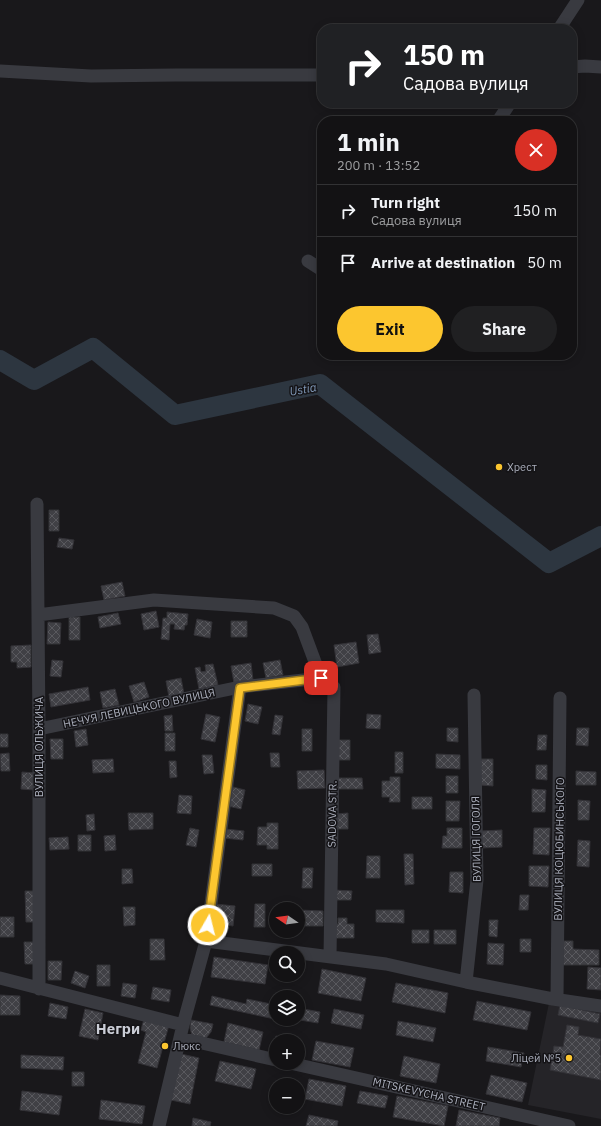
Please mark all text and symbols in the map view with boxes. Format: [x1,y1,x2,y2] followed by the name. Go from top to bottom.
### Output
[403,36,485,73] text: 150 m
[337,40,389,92] icon: right
[403,72,529,95] text: Садова вулиця
[337,126,400,158] text: 1 min
[515,129,557,171] button: close
[337,157,420,174] text: 200 m · 13:52
[371,193,440,212] text: Turn right
[337,200,359,222] icon: right
[513,201,557,220] text: 150 m
[371,212,462,229] text: Садова вулиця
[337,252,359,274] icon: arrive
[371,253,515,272] text: Arrive at destination
[527,253,562,272] text: 50 m
[337,306,443,352] button: Exit
[451,306,557,352] button: Share
[288,379,318,399] water label: Ustia
[507,460,537,474] place label: Хрест
[494,462,504,472] marker: Хрест
[304,661,338,695] pin
[310,667,332,689] icon: arrive
[62,685,216,731] street label: НЕЧУЯ ЛЕВИЦЬКОГО ВУЛИЦЯ
[32,697,46,797] street label: ВУЛИЦЯ ОЛЬЖИЧА
[551,777,567,921] street label: ВУЛИЦЯ КОЦЮБИНСЬКОГО
[324,780,340,848] street label: SADOVA STR.
[468,796,484,882] street label: ВУЛИЦЯ ГОГОЛЯ
[269,902,305,938] north arrow
[269,902,305,1114] map controls
[187,904,229,946] position arrow
[269,946,305,982] button: search
[269,990,305,1026] button: layers
[96,1019,140,1038] district label: Негри
[269,1034,305,1070] button: +
[173,1039,201,1053] place label: Люкс
[160,1041,170,1051] marker: Люкс
[511,1051,561,1065] place label: Ліцей №5
[564,1053,574,1063] marker: Ліцей №5
[371,1074,487,1114] street label: MITSKEVYCHA STREET
[269,1078,305,1114] button: −

